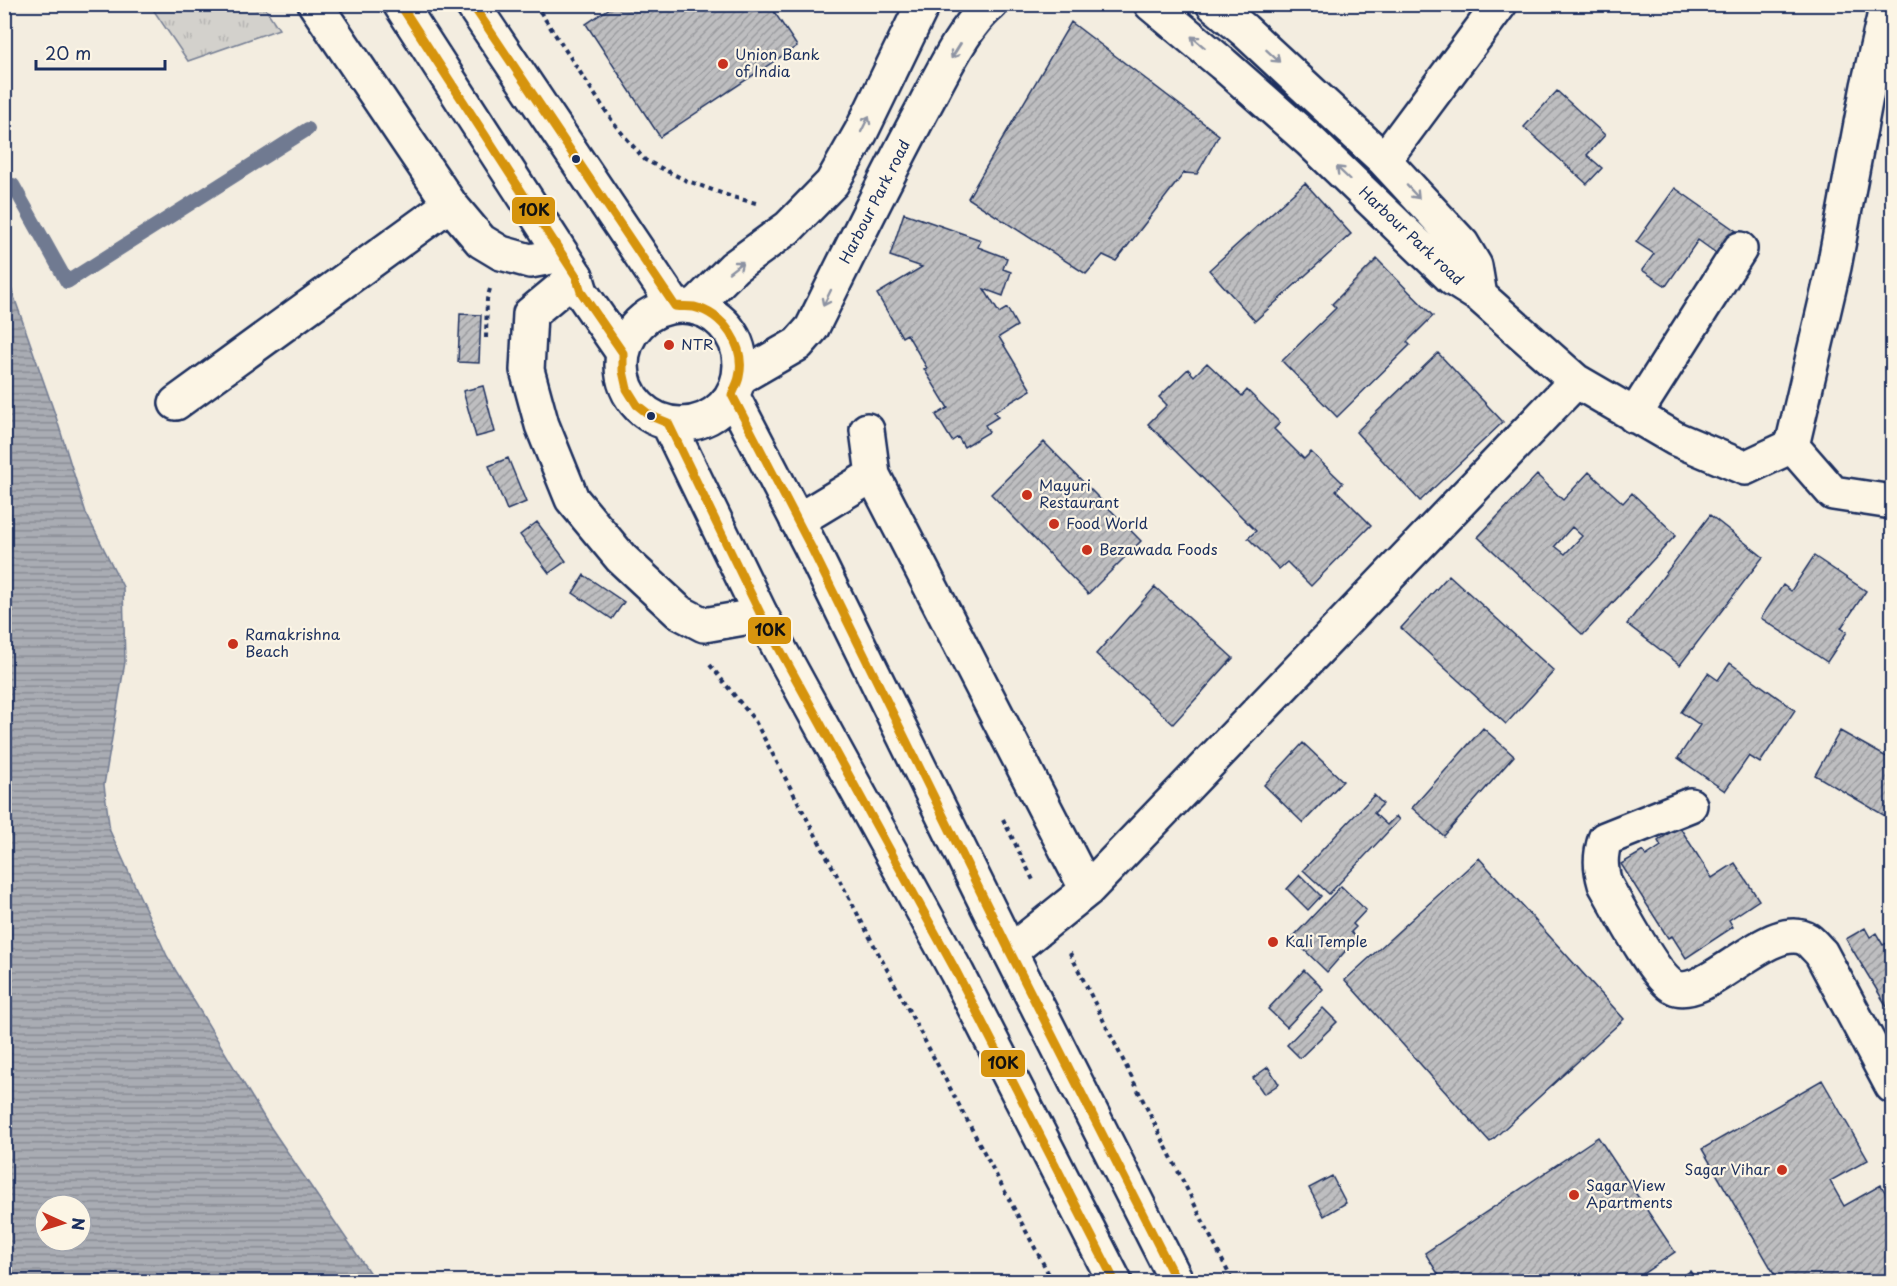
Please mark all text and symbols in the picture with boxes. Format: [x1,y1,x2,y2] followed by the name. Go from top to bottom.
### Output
[36,33,165,71] scale bar
[1190,36,1206,49] one-way arrow
[45,39,91,66] text: 20 m
[735,42,820,82] place label: Union Bank of India
[950,42,963,59] one-way arrow
[1266,49,1281,63] one-way arrow
[716,57,730,71] marker: Union Bank of India
[859,116,871,134] one-way arrow
[832,135,915,267] street label: Harbour Park road
[570,153,582,165] unlabelled marker
[1335,165,1350,180] one-way arrow
[1354,180,1470,290] street label: Harbour Park road
[1406,184,1420,199] one-way arrow
[511,196,556,225] line badge: 10K
[518,197,550,221] text: 10K
[728,260,744,273] one-way arrow
[821,288,833,306] one-way arrow
[681,332,714,355] place label: NTR
[662,338,676,352] marker: NTR
[645,410,657,422] unlabelled marker
[1039,473,1119,513] place label: Mayuri Restaurant
[1020,488,1034,502] marker: Mayuri Restaurant
[1066,511,1148,534] place label: Food World
[1047,517,1061,531] marker: Food World
[1099,537,1218,560] place label: Bezawada Foods
[1080,543,1094,557] marker: Bezawada Foods
[747,616,792,645] line badge: 10K
[754,617,786,641] text: 10K
[245,622,341,662] place label: Ramakrishna Beach
[226,637,240,651] marker: Ramakrishna Beach
[1285,929,1368,952] place label: Kali Temple
[1266,935,1280,949] marker: Kali Temple
[980,1049,1026,1078] line badge: 10K
[987,1050,1019,1074] text: 10K
[1685,1157,1770,1180] place label: Sagar Vihar
[1775,1163,1789,1177] marker: Sagar Vihar
[1586,1173,1673,1213] place label: Sagar View Apartments
[1567,1188,1581,1202] marker: Sagar View Apartments
[33,1193,93,1253] north arrow
[67,1217,91,1231] text: N

